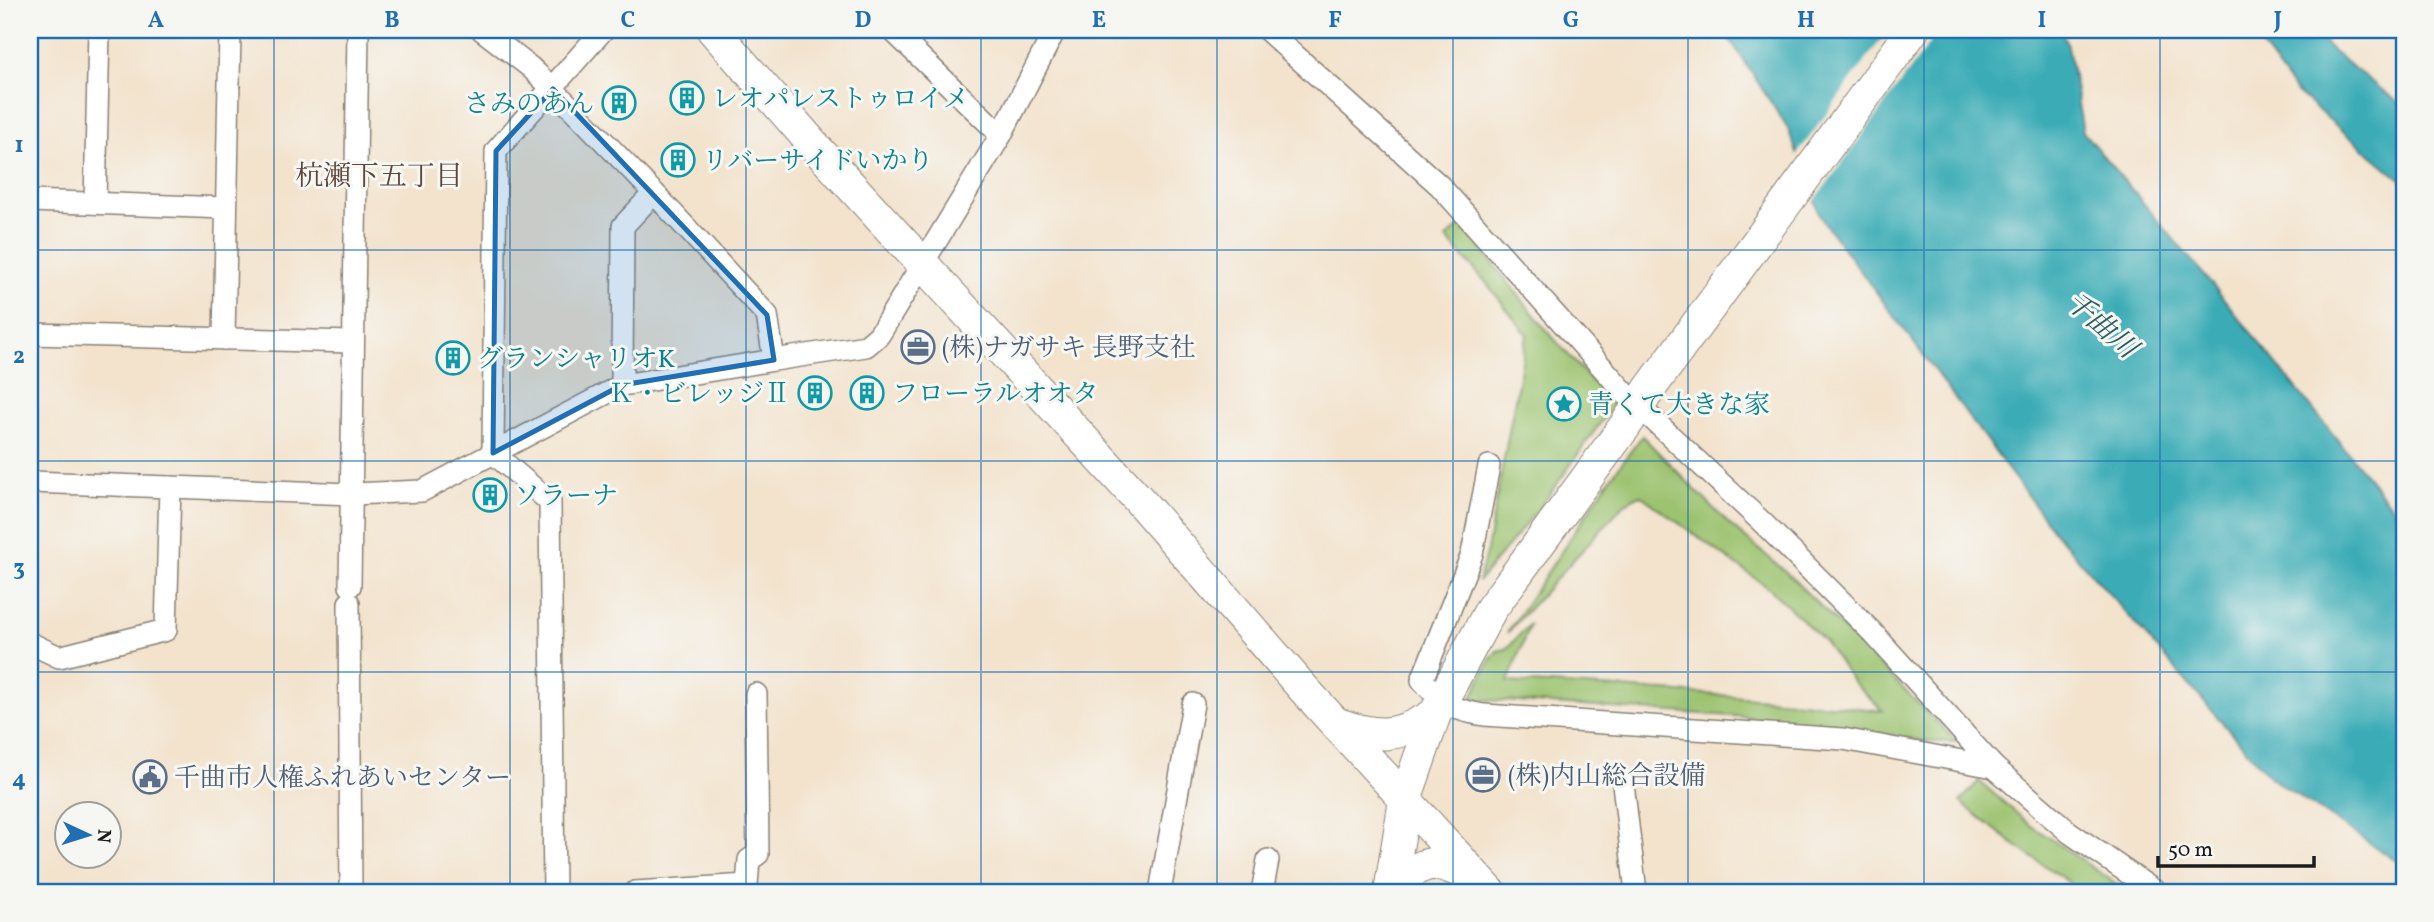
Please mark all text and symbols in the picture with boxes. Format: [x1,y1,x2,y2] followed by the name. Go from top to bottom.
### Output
[148,5,164,37] text: A
[384,5,400,37] text: B
[621,5,635,37] text: C
[855,5,872,37] text: D
[1092,5,1106,37] text: E
[1328,5,1342,37] text: F
[1563,5,1579,37] text: G
[1797,5,1815,37] text: H
[2038,5,2046,37] text: I
[2273,5,2282,37] text: J
[668,79,706,117] building icon: レオパレストゥロイメ
[712,82,969,118] place label: レオパレストゥロイメ
[600,84,638,122] building icon: さみのあん
[464,87,594,123] place label: さみのあん
[14,130,24,162] text: 1
[659,141,697,179] building icon: リバーサイドいかり
[702,144,933,180] place label: リバーサイドいかり
[295,158,463,197] district label: 杭瀬下五丁目
[2056,284,2147,370] water label: 千曲川
[899,328,937,366] office icon: (株)ナガサキ 長野支社
[942,331,1196,367] place label: (株)ナガサキ 長野支社
[434,339,472,377] building icon: グランシャリオK
[13,341,25,373] text: 2
[477,342,676,378] place label: グランシャリオK
[796,374,834,412] building icon: Ｋ・ビレッジⅡ
[848,374,886,412] building icon: フローラルオオタ
[608,377,790,413] place label: Ｋ・ビレッジⅡ
[892,377,1098,413] place label: フローラルオオタ
[1545,385,1583,423] place icon: 青くて大きな家
[1588,388,1770,424] place label: 青くて大きな家
[471,476,509,514] building icon: ソラーナ
[514,479,618,515] place label: ソラーナ
[13,553,25,585] text: 3
[1464,756,1502,794] office icon: (株)内山総合設備
[131,758,169,796] public building icon: 千曲市人権ふれあいセンター
[1508,759,1705,795] place label: (株)内山総合設備
[174,761,511,797] place label: 千曲市人権ふれあいセンター
[12,764,26,796] text: 4
[52,800,122,870] north arrow
[2158,824,2313,868] scale bar
[89,828,116,844] text: N
[2168,836,2213,865] text: 50 m

